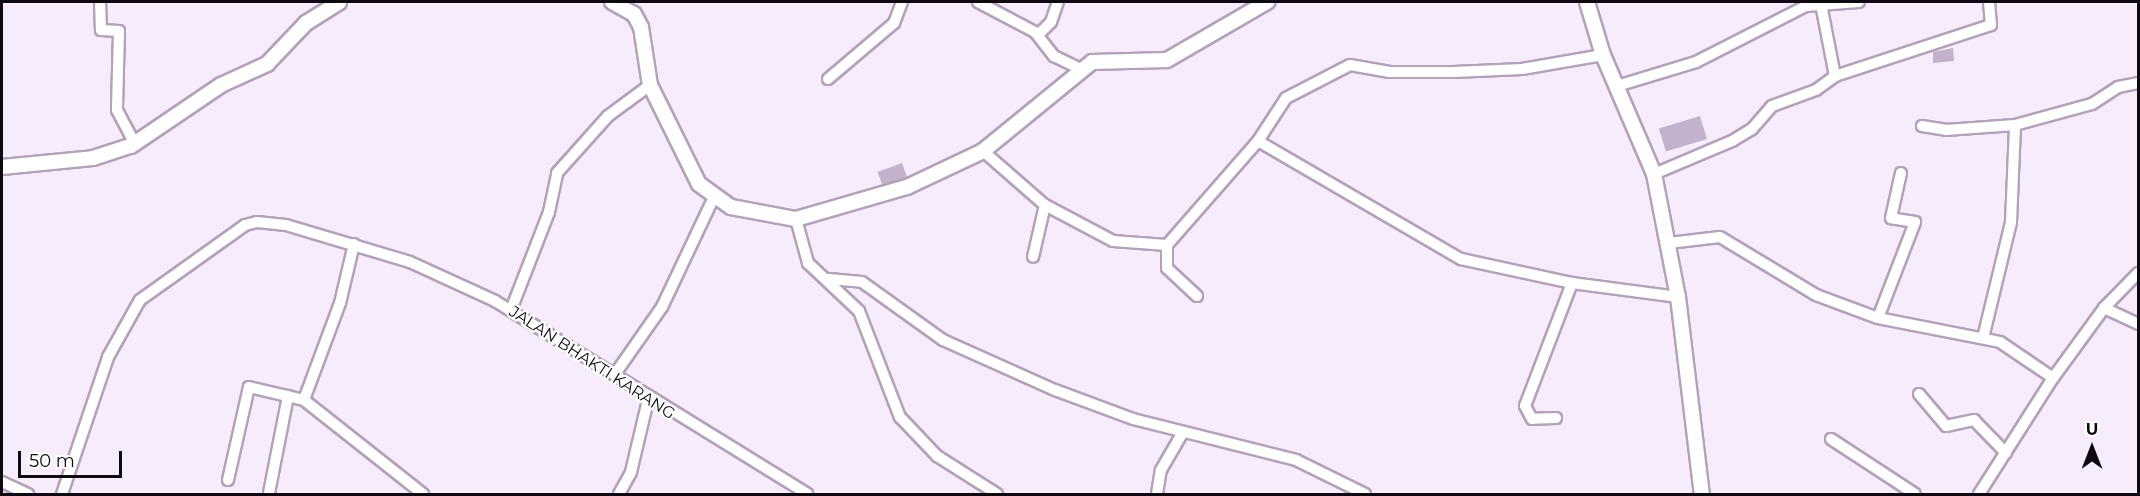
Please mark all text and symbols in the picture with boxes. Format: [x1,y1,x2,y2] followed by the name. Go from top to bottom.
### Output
[506,302,678,424] street label: JALAN BHAKTI KARANG
[2062,418,2122,478] north arrow
[2086,420,2098,439] text: U
[21,439,124,477] scale bar
[29,450,75,472] text: 50 m

